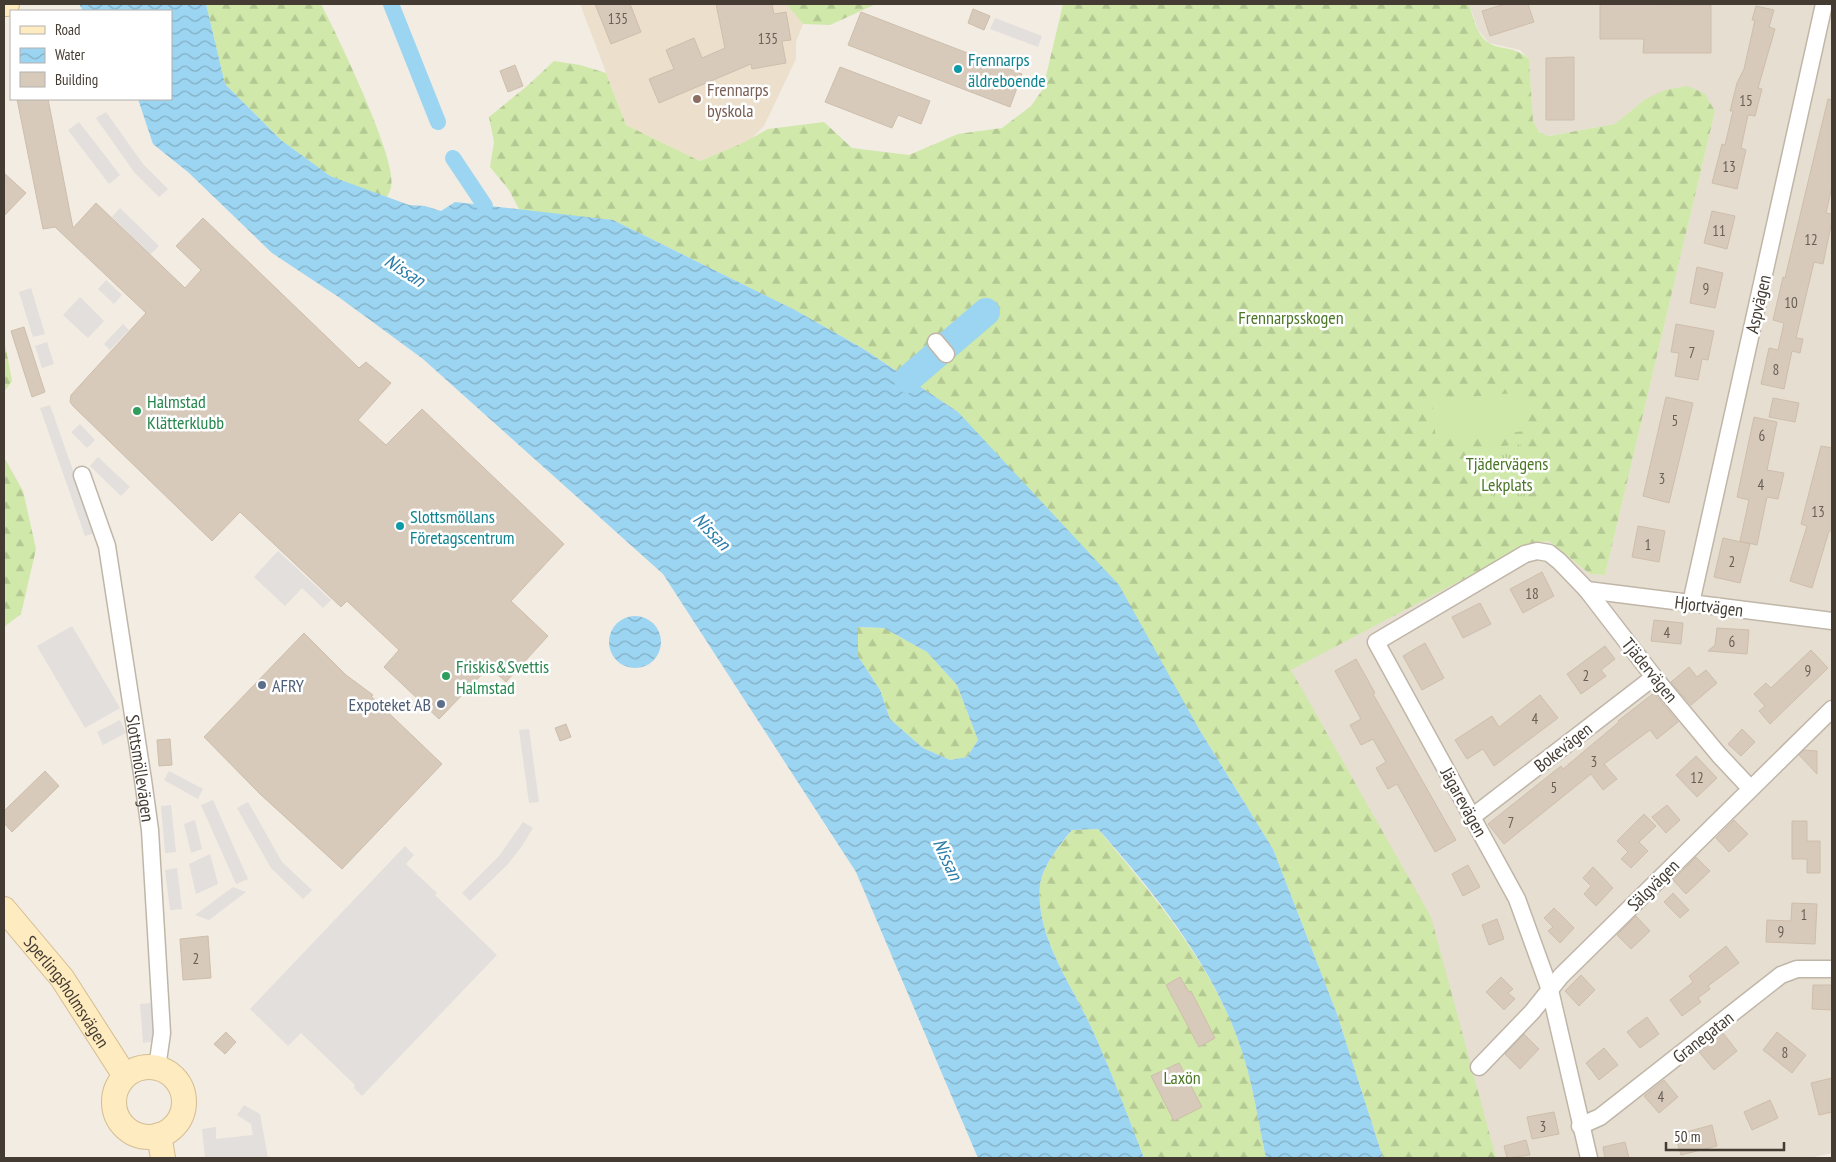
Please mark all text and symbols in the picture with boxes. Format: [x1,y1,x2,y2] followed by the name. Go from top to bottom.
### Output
[608,9,628,28] house number: 135
[10,10,172,100] legend
[55,20,81,39] text: Road
[758,29,778,48] house number: 135
[55,45,86,64] text: Water
[968,48,1046,92] place label: Frennarps äldreboende
[952,63,964,75] marker: Frennarps äldreboende
[55,70,98,89] text: Building
[707,78,769,122] place label: Frennarps byskola
[1739,91,1753,110] house number: 15
[691,93,703,105] marker: Frennarps byskola
[1722,157,1736,176] house number: 13
[1712,221,1726,240] house number: 11
[1804,230,1818,249] house number: 12
[380,248,431,293] water label: Nissan
[1740,272,1776,336] street label: Aspvägen
[1703,279,1709,298] house number: 9
[1784,293,1798,312] house number: 10
[1238,306,1344,329] park label: Frennarpsskogen
[1689,343,1695,362] house number: 7
[1773,360,1779,379] house number: 8
[147,390,224,434] place label: Halmstad Klätterklubb
[131,405,143,417] marker: Halmstad Klätterklubb
[1672,411,1678,430] house number: 5
[1759,426,1766,445] house number: 6
[1466,452,1548,496] park label: Tjädervägens Lekplats
[1659,469,1665,488] house number: 3
[1758,475,1765,494] house number: 4
[1811,502,1825,521] house number: 13
[410,505,514,549] place label: Slottsmöllans Företagscentrum
[688,507,737,556] water label: Nissan
[394,520,406,532] marker: Slottsmöllans Företagscentrum
[1645,535,1651,554] house number: 1
[1729,552,1735,571] house number: 2
[1525,584,1539,603] house number: 18
[1673,590,1745,622] street label: Hjortvägen
[1664,623,1671,642] house number: 4
[1729,632,1736,651] house number: 6
[1617,633,1683,707] street label: Tjädervägen
[456,655,549,699] place label: Friskis&Svettis Halmstad
[1805,661,1811,680] house number: 9
[1583,666,1589,685] house number: 2
[440,670,452,682] marker: Friskis&Svettis Halmstad
[272,674,305,697] place label: AFRY
[256,679,268,691] marker: AFRY
[349,693,431,716] place label: Expoteket AB
[435,698,447,710] marker: Expoteket AB
[1532,709,1539,728] house number: 4
[122,713,160,823] street label: Slottsmöllevägen
[1529,717,1597,777] street label: Bokevägen
[1591,752,1597,771] house number: 3
[1435,762,1492,841] street label: Jägarevägen
[1690,768,1704,787] house number: 12
[1551,778,1557,797] house number: 5
[1508,813,1514,832] house number: 7
[928,834,969,885] water label: Nissan
[1622,854,1684,916] street label: Sälgvägen
[1801,905,1807,924] house number: 1
[1778,922,1784,941] house number: 9
[19,930,115,1052] street label: Sperlingsholmsvägen
[193,949,199,968] house number: 2
[1668,1006,1738,1068] street label: Granegatan
[1782,1043,1788,1062] house number: 8
[1163,1066,1201,1089] park label: Laxön
[1658,1087,1665,1106] house number: 4
[1540,1117,1546,1136] house number: 3
[1666,1120,1784,1152] scale bar
[1674,1127,1700,1146] text: 50 m

